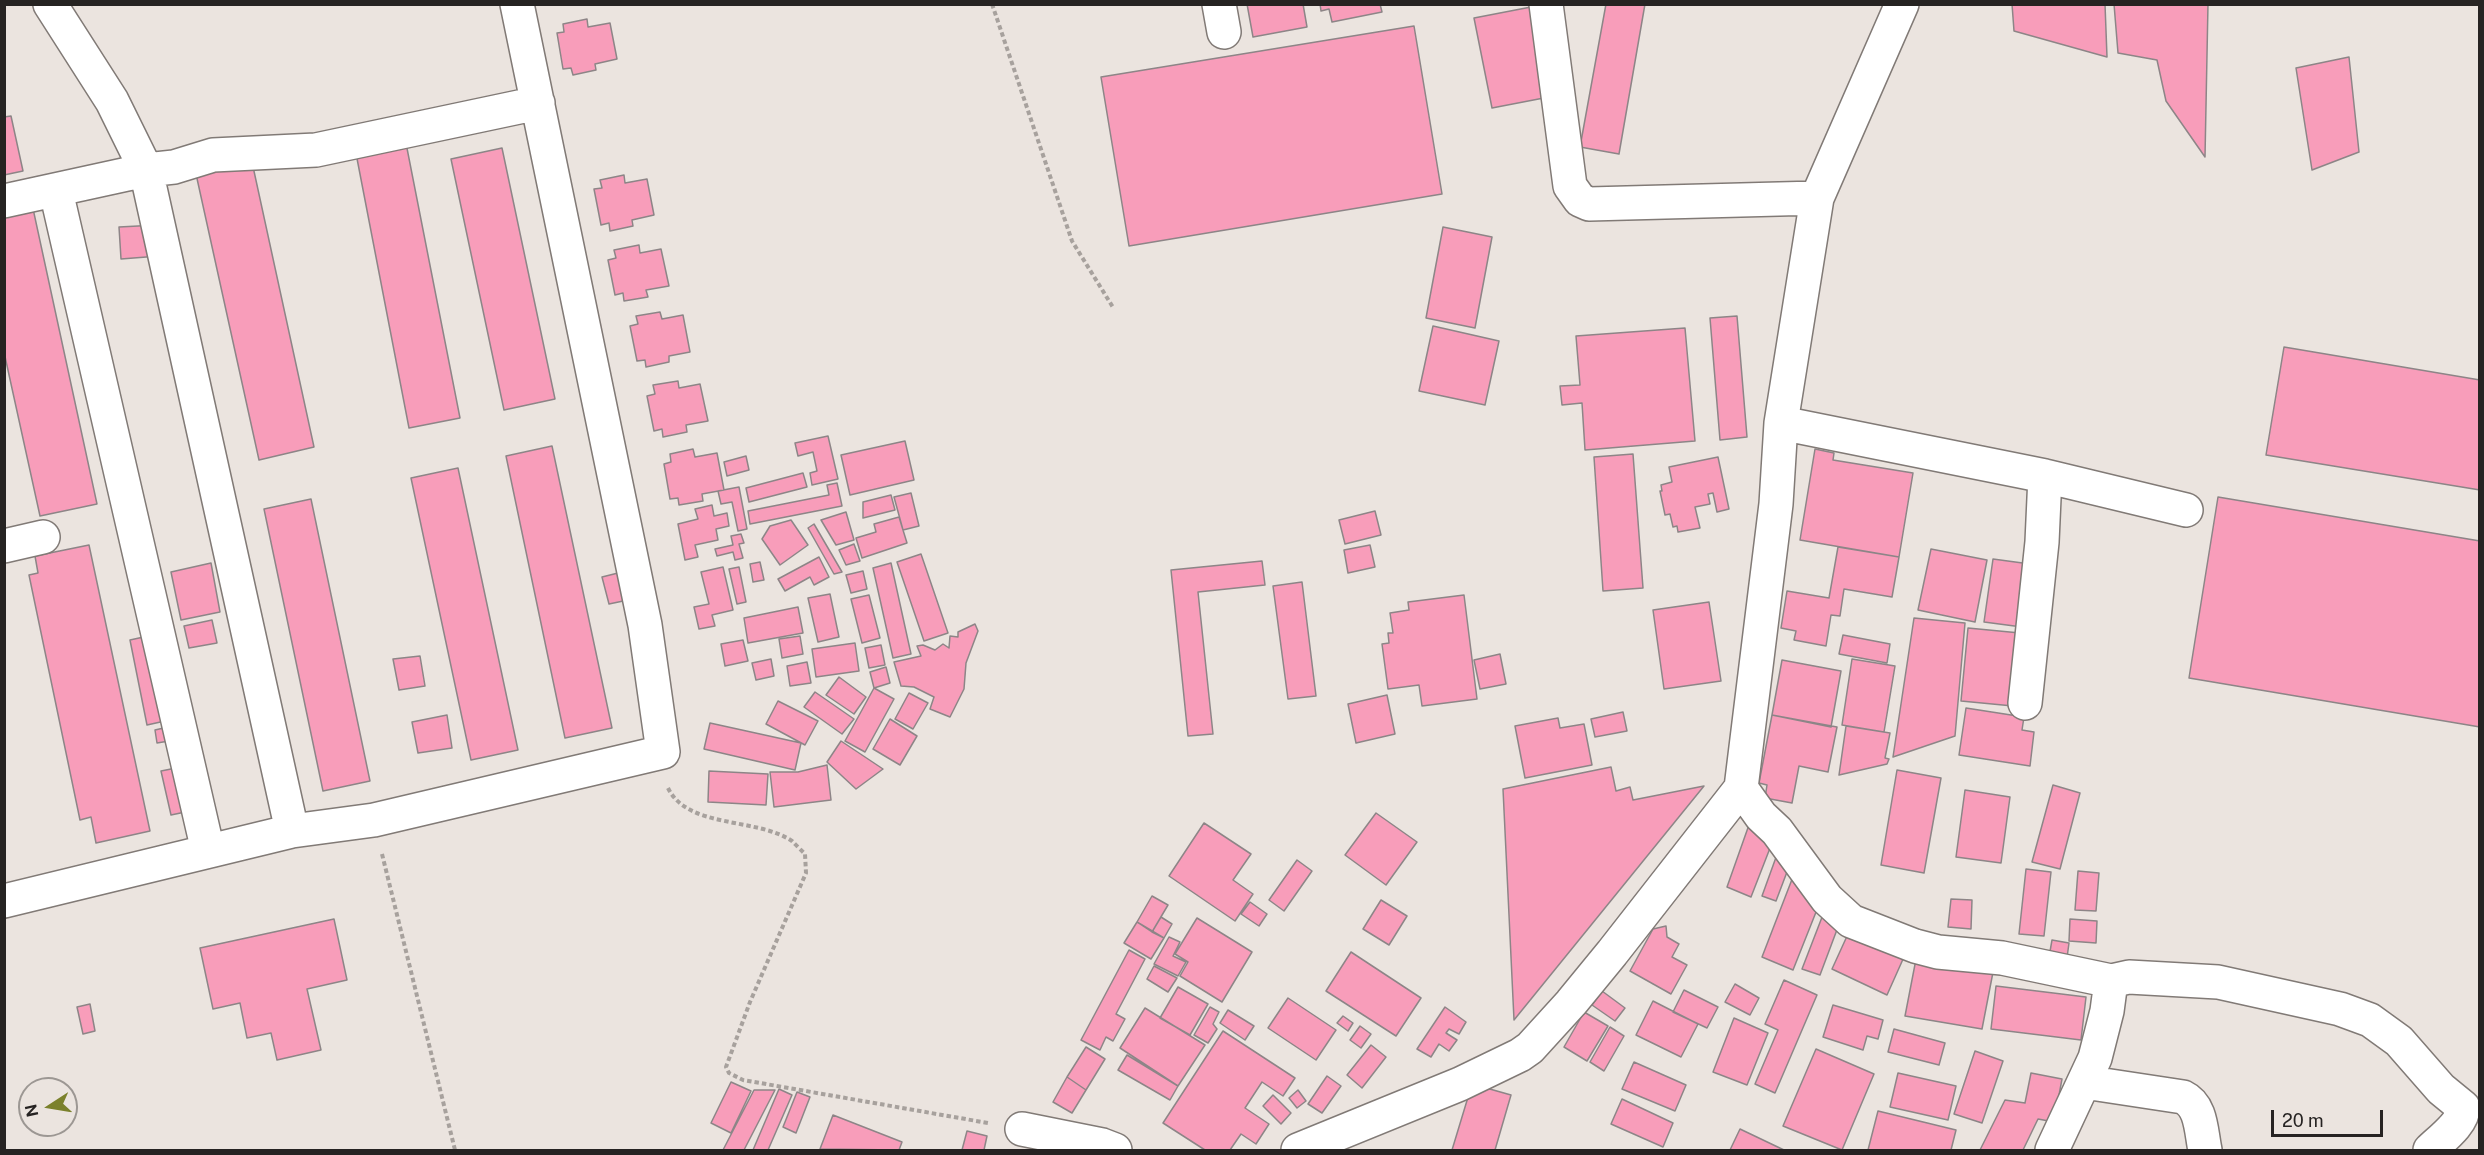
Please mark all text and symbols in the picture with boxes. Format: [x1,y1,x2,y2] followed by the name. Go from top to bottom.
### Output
[18,1077,78,1137] north arrow
[2274,1098,2386,1136] scale bar
[21,1102,42,1119] text: N
[2282,1110,2324,1131] text: 20 m

